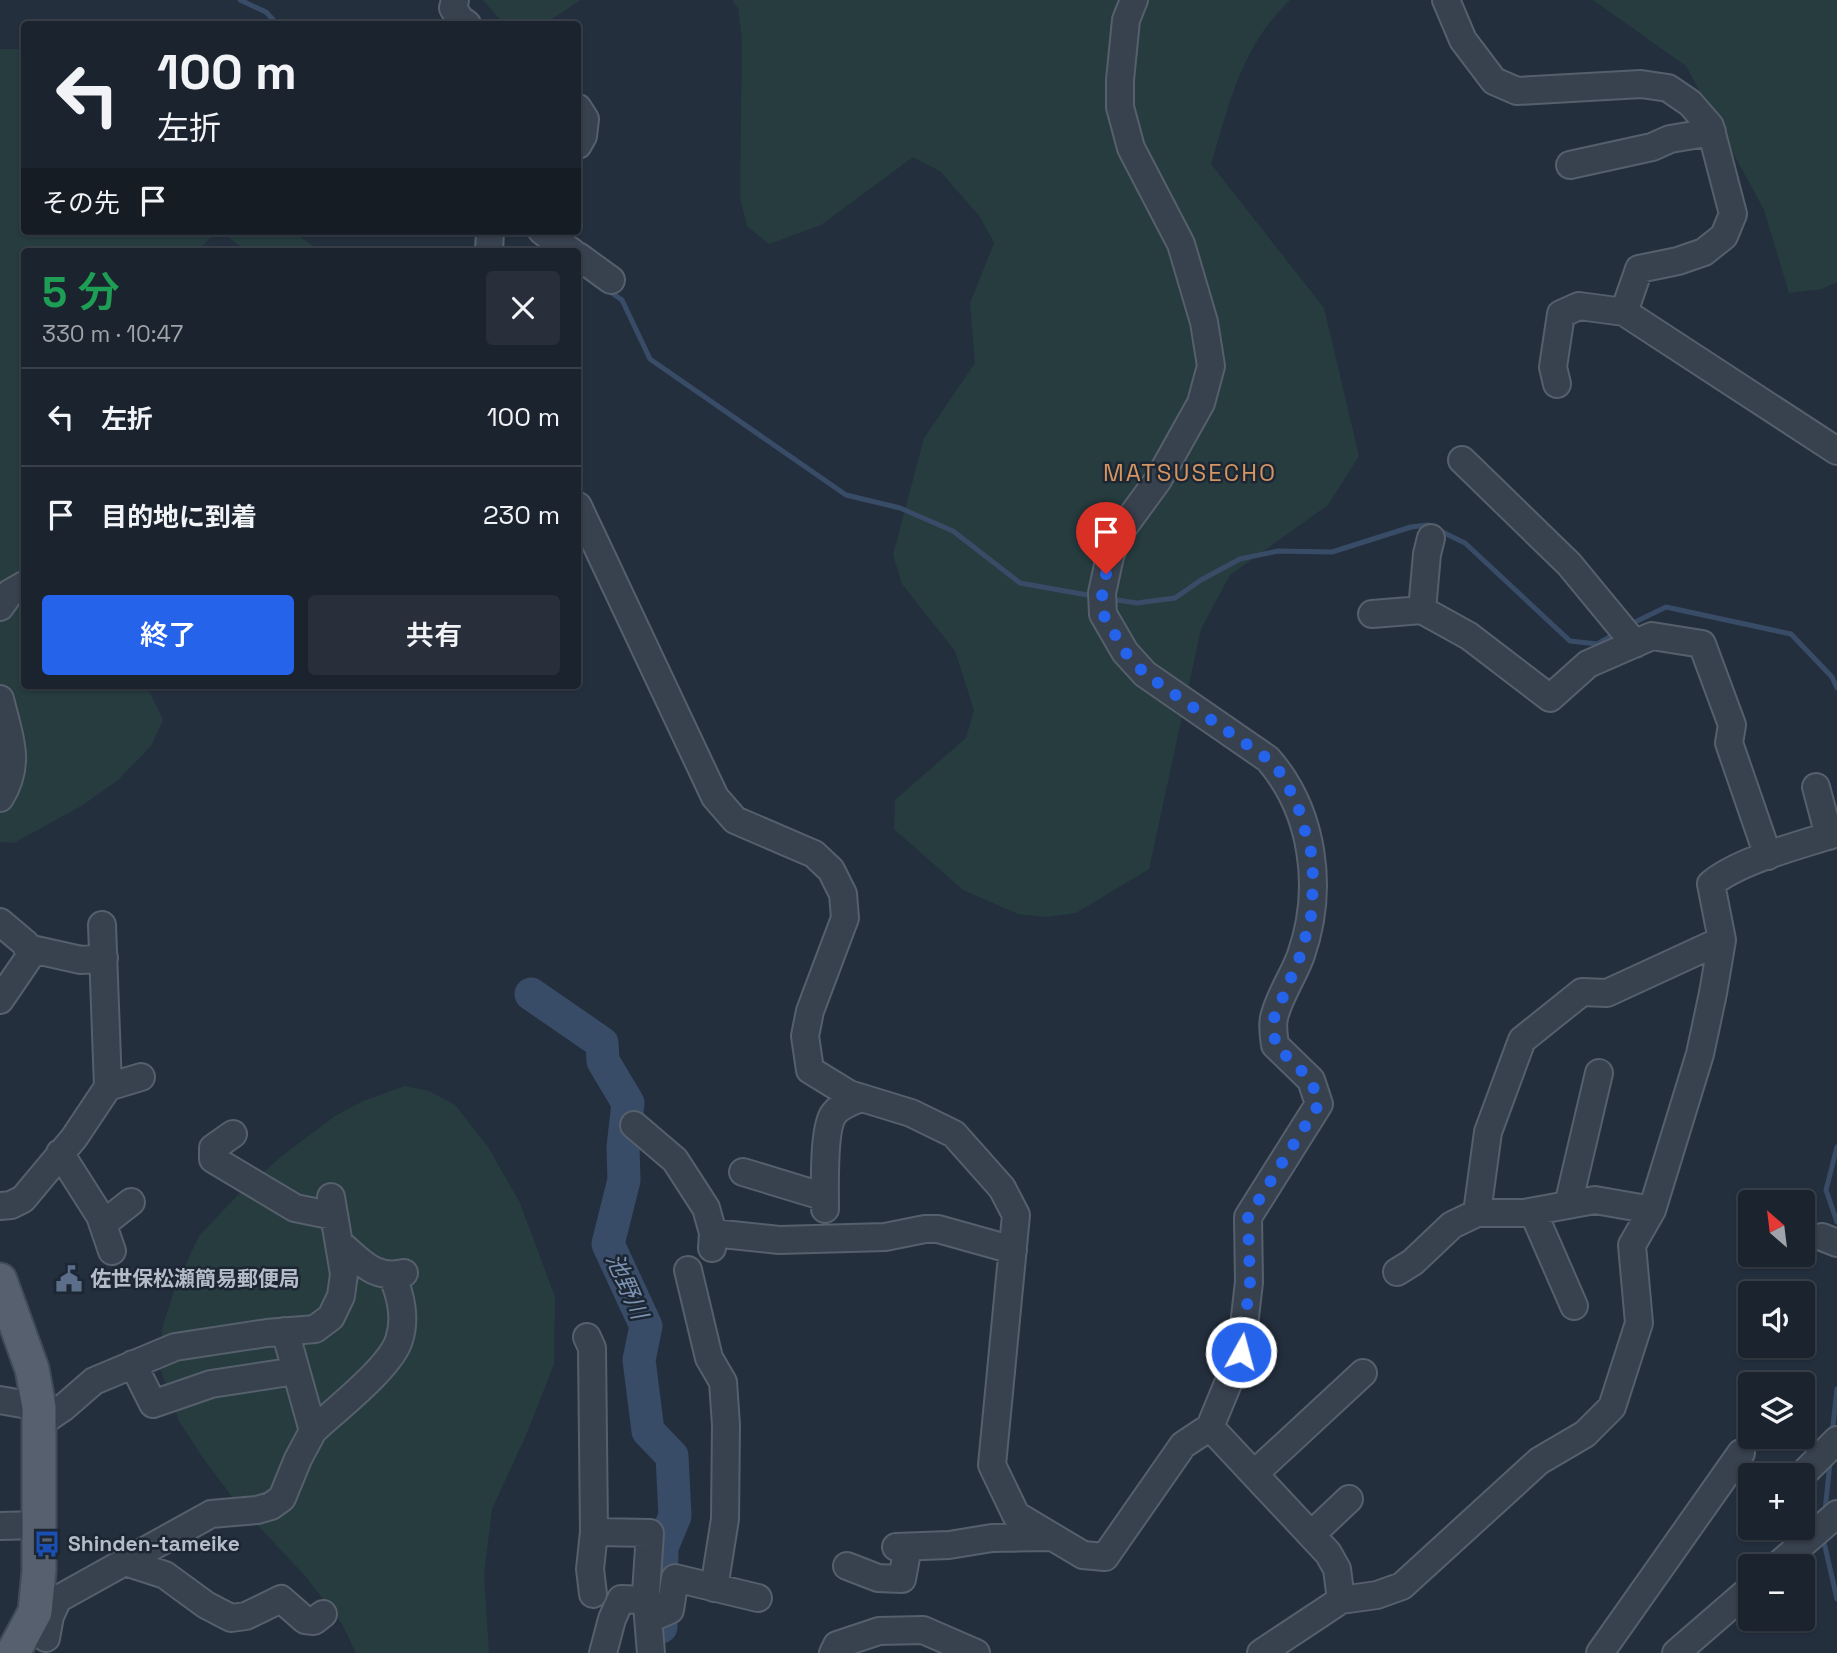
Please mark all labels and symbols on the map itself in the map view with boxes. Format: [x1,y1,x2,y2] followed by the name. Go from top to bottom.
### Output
[1103,457,1277,488] district label: MATSUSECHO
[1076,502,1136,574] pin
[1738,1190,1815,1267] north arrow
[599,1248,656,1326] water label: 池野川
[54,1264,84,1294] public building icon: 佐世保松瀬簡易郵便局
[90,1265,300,1292] place label: 佐世保松瀬簡易郵便局
[1204,1315,1278,1389] position arrow
[32,1529,62,1559] bus stop icon: Shinden-tameike
[68,1530,240,1557] place label: Shinden-tameike

